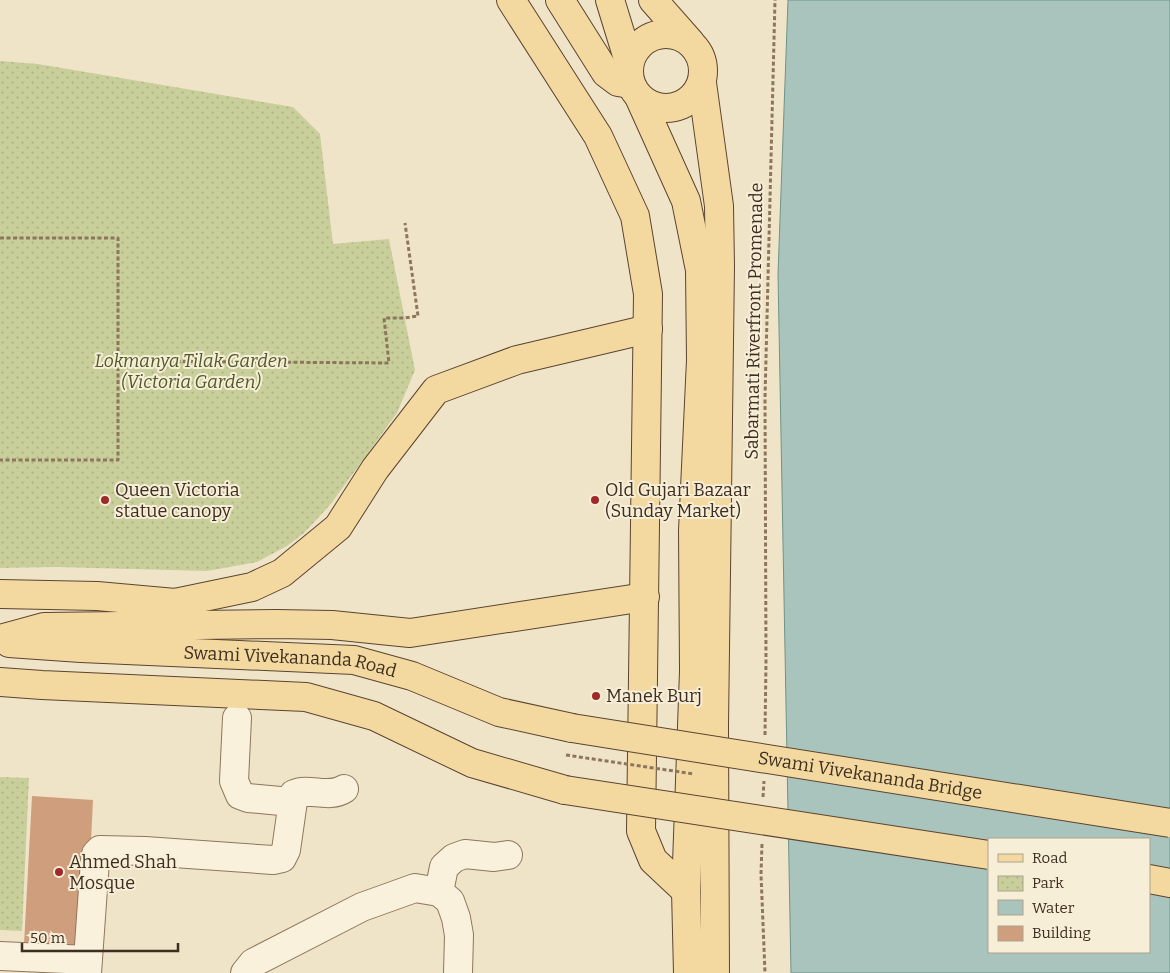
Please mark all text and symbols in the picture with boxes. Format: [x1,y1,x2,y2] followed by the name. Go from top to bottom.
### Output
[741,182,767,460] street label: Sabarmati Riverfront Promenade
[94,350,288,393] park label: Lokmanya Tilak Garden (Victoria Garden)
[115,479,240,522] place label: Queen Victoria statue canopy
[605,479,751,522] place label: Old Gujari Bazaar (Sunday Market)
[99,494,111,506] marker: Queen Victoria statue canopy
[589,494,601,506] marker: Old Gujari Bazaar (Sunday Market)
[183,642,399,682] street label: Swami Vivekananda Road
[606,685,702,707] place label: Manek Burj
[590,690,602,702] marker: Manek Burj
[757,747,984,804] street label: Swami Vivekananda Bridge
[988,838,1150,953] legend
[1032,849,1067,867] text: Road
[69,851,177,894] place label: Ahmed Shah Mosque
[53,866,65,878] marker: Ahmed Shah Mosque
[1032,874,1064,892] text: Park
[1032,899,1075,917] text: Water
[22,920,179,952] scale bar
[1032,924,1091,942] text: Building
[30,929,66,947] text: 50 m

